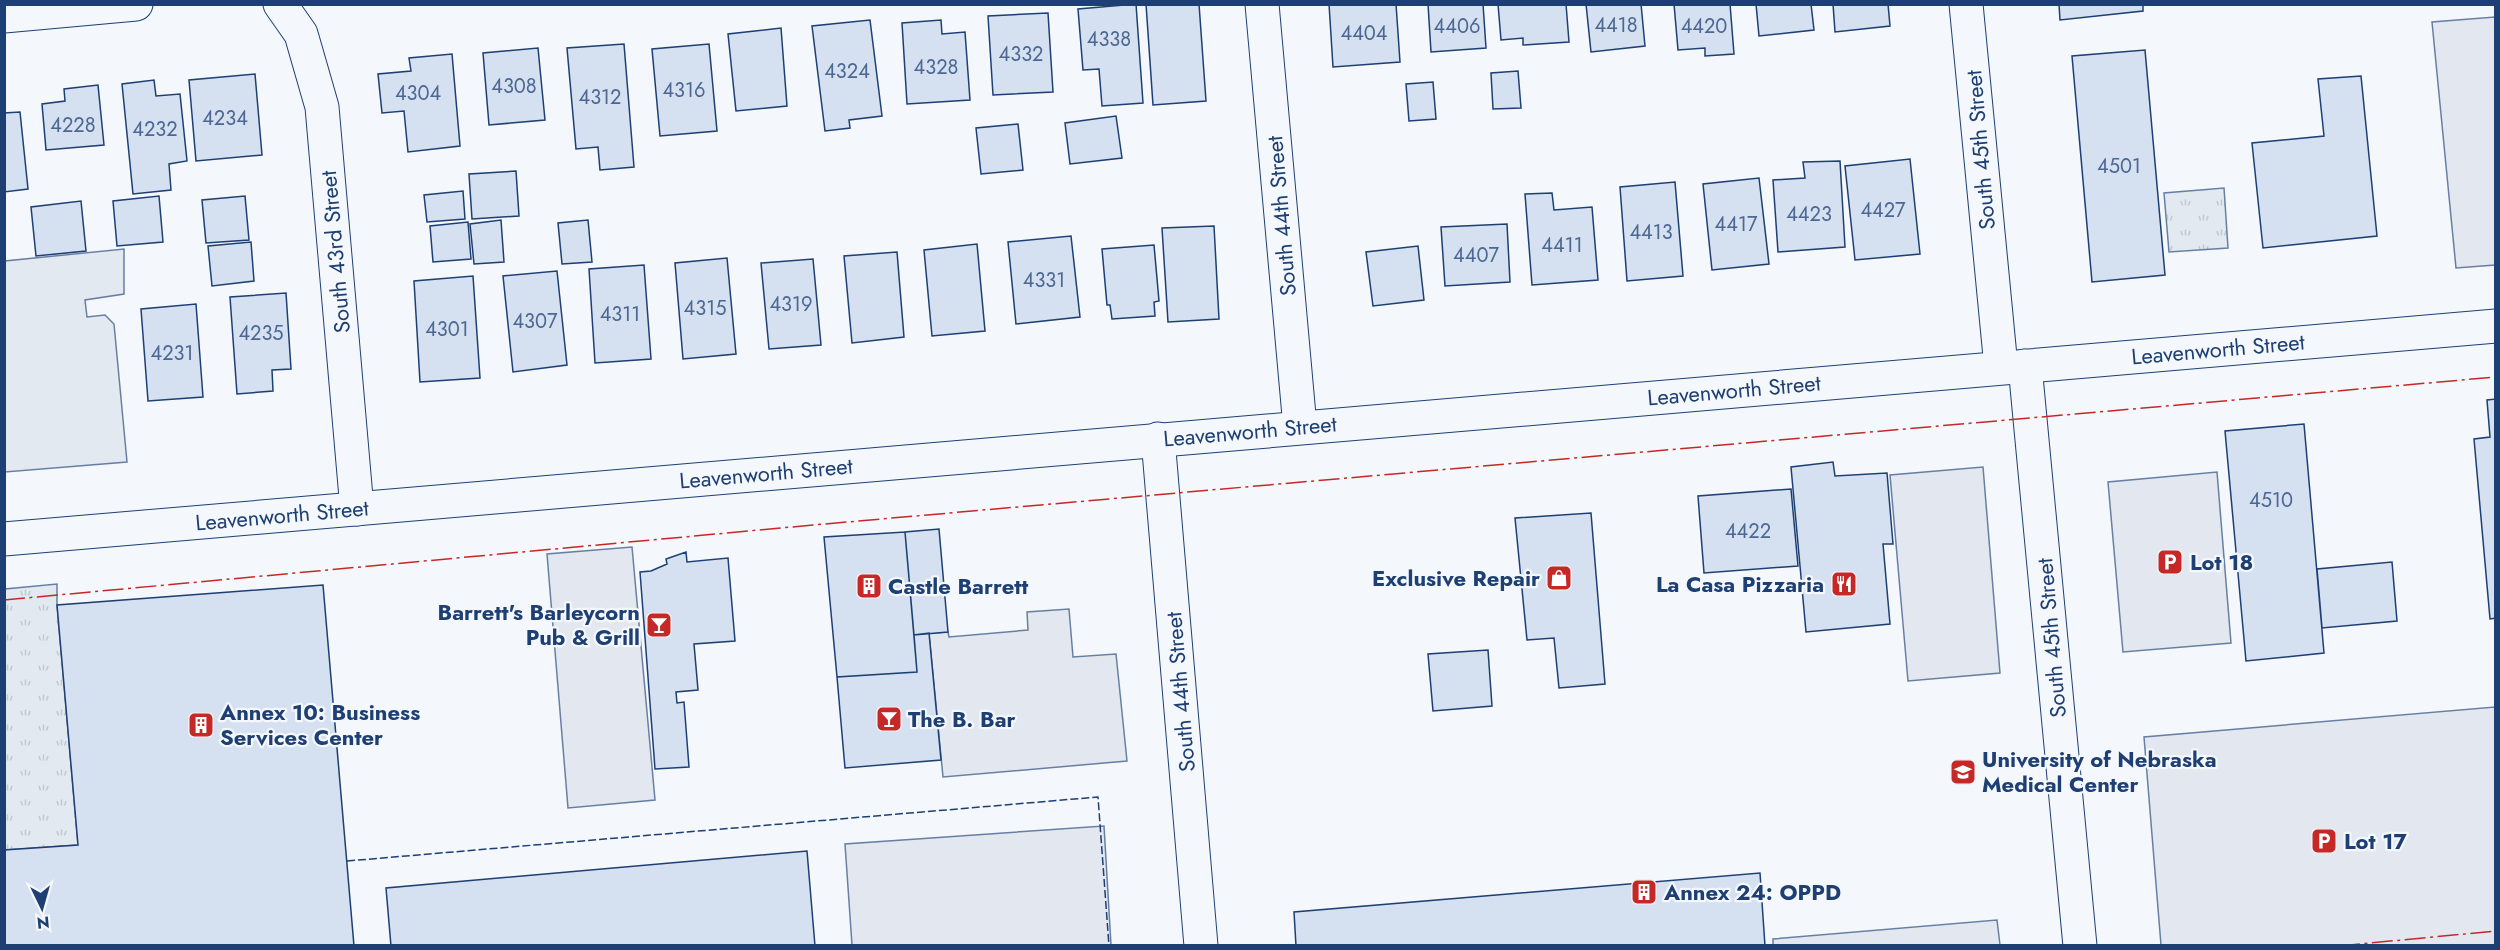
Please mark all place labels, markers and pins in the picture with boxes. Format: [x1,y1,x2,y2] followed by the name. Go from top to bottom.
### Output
[2190,546,2253,578] place label: Lot 18
[2155,547,2185,577] parking icon: Lot 18
[1372,562,1540,594] place label: Exclusive Repair
[1544,563,1574,593] shop icon: Exclusive Repair
[1656,568,1824,600] place label: La Casa Pizzaria
[1829,569,1859,599] restaurant icon: La Casa Pizzaria
[888,570,1028,602] place label: Castle Barrett
[854,571,884,601] building icon: Castle Barrett
[438,596,640,653] place label: Barrett's Barleycorn Pub & Grill
[644,610,674,640] bar icon: Barrett's Barleycorn Pub & Grill
[219,696,420,753] place label: Annex 10: Business Services Center
[908,703,1016,735] place label: The B. Bar
[874,704,904,734] bar icon: The B. Bar
[186,710,216,740] building icon: Annex 10: Business Services Center
[1982,743,2217,800] place label: University of Nebraska Medical Center
[1948,757,1978,787] school or university icon: University of Nebraska Medical Center
[2344,825,2407,857] place label: Lot 17
[2309,826,2339,856] parking icon: Lot 17
[1663,876,1841,908] place label: Annex 24: OPPD
[1629,877,1659,907] building icon: Annex 24: OPPD

